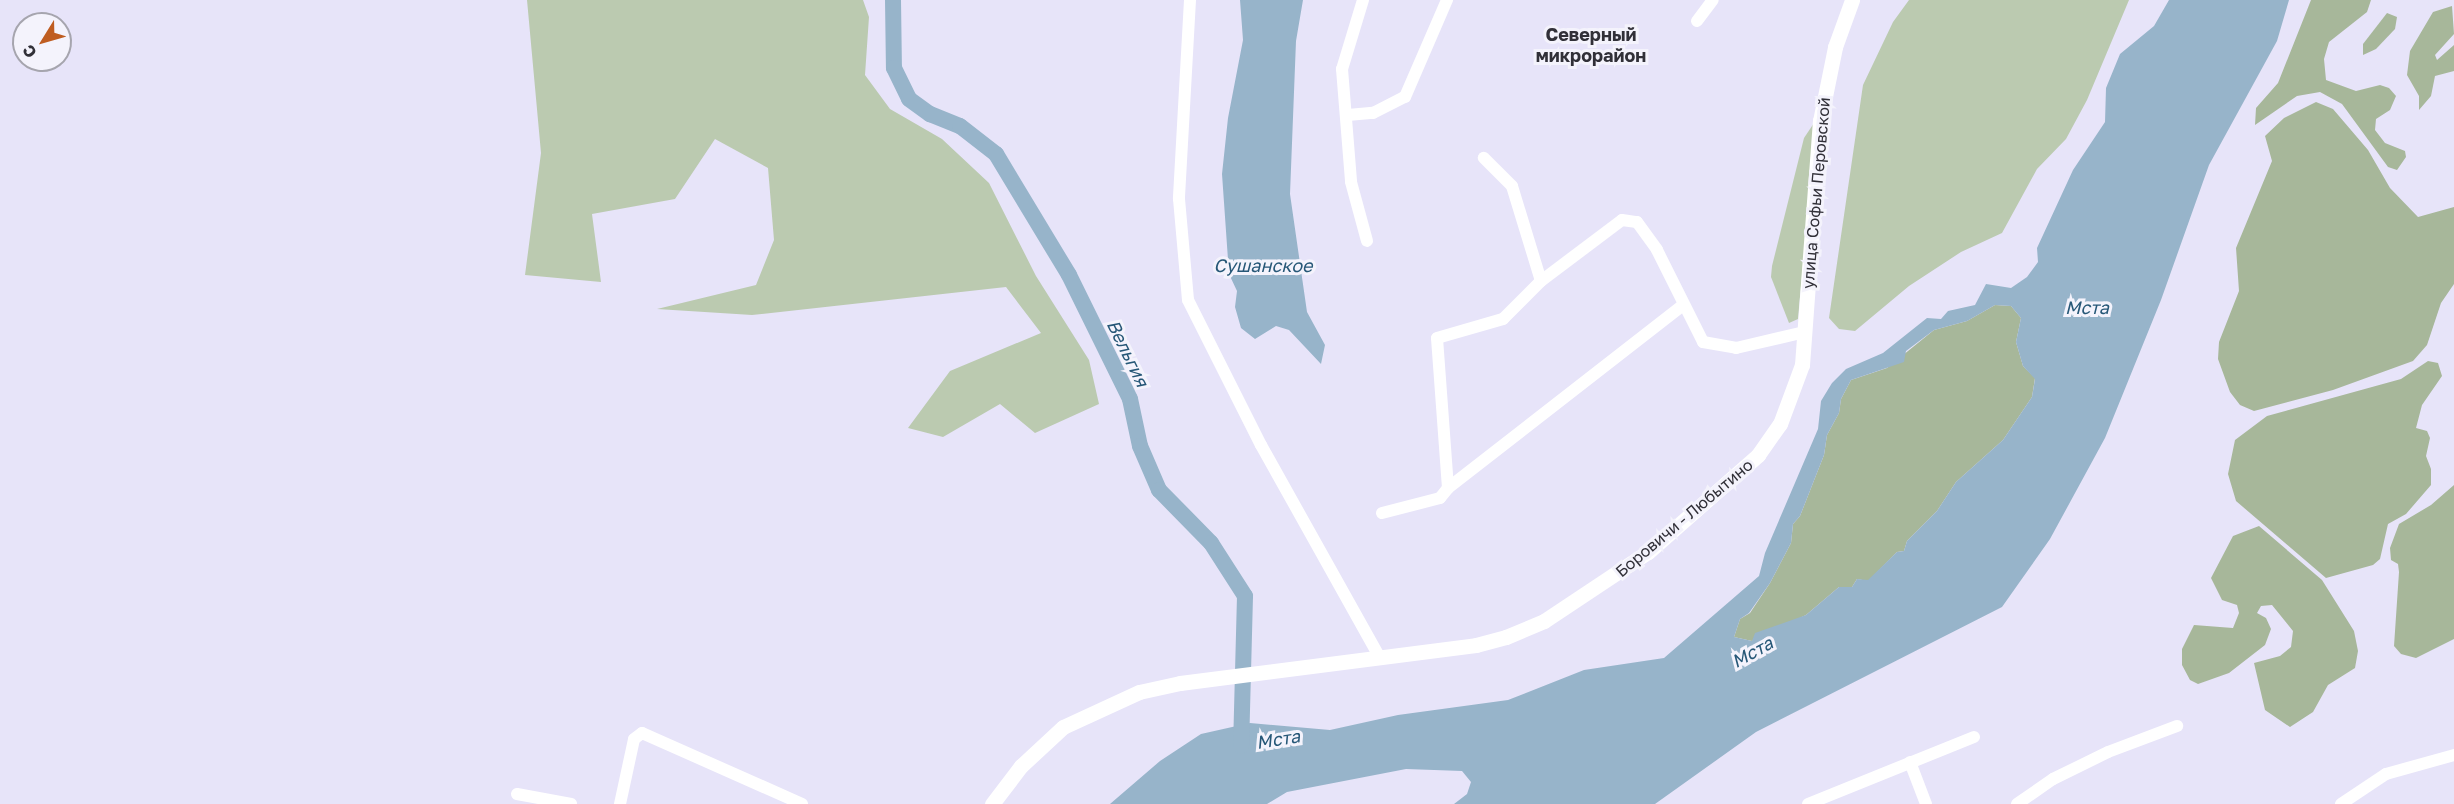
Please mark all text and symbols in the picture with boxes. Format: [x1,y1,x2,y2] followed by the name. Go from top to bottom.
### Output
[12,12,72,72] north arrow
[1536,24,1646,66] district label: Северный микрорайон
[18,41,41,62] text: С
[1798,96,1834,290] street label: улица Софьи Перовской
[1213,254,1313,276] water label: Сушанское
[2065,296,2109,318] water label: Мста
[1103,316,1153,390] water label: Вельгия
[1611,455,1757,581] street label: Боровичи - Любытино
[1728,632,1776,672] water label: Мста
[1255,725,1301,753] water label: Мста

